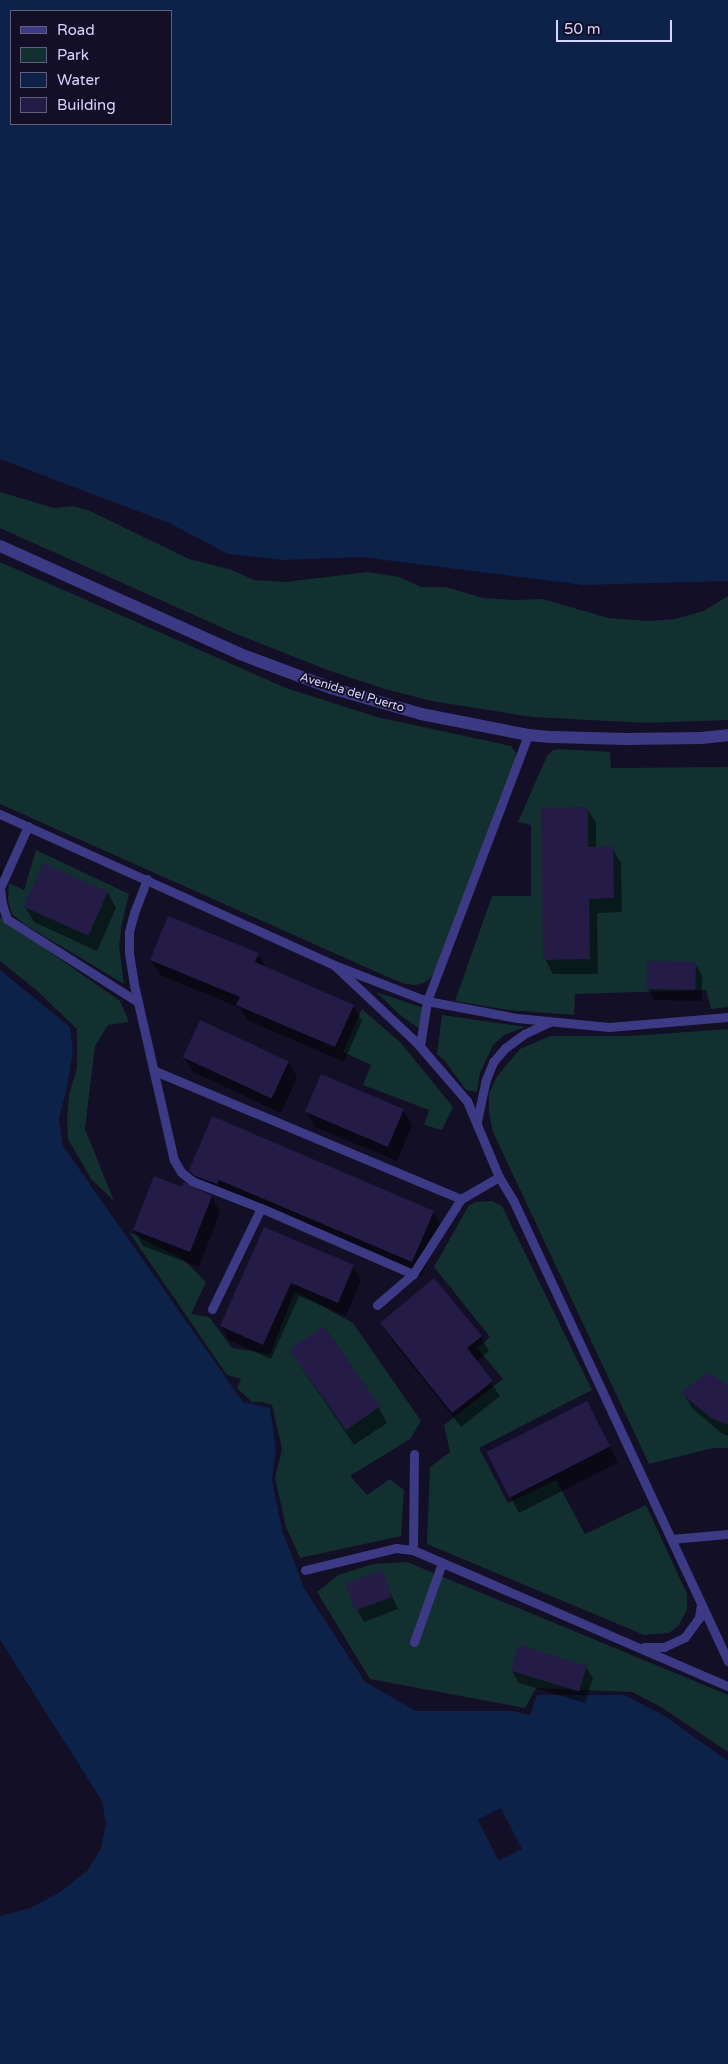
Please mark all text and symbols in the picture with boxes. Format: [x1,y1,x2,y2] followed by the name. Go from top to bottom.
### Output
[10,10,172,125] legend
[558,10,674,42] scale bar
[564,20,601,38] text: 50 m
[57,21,95,39] text: Road
[57,46,89,64] text: Park
[57,71,100,89] text: Water
[57,96,116,114] text: Building
[298,670,406,716] street label: Avenida del Puerto

